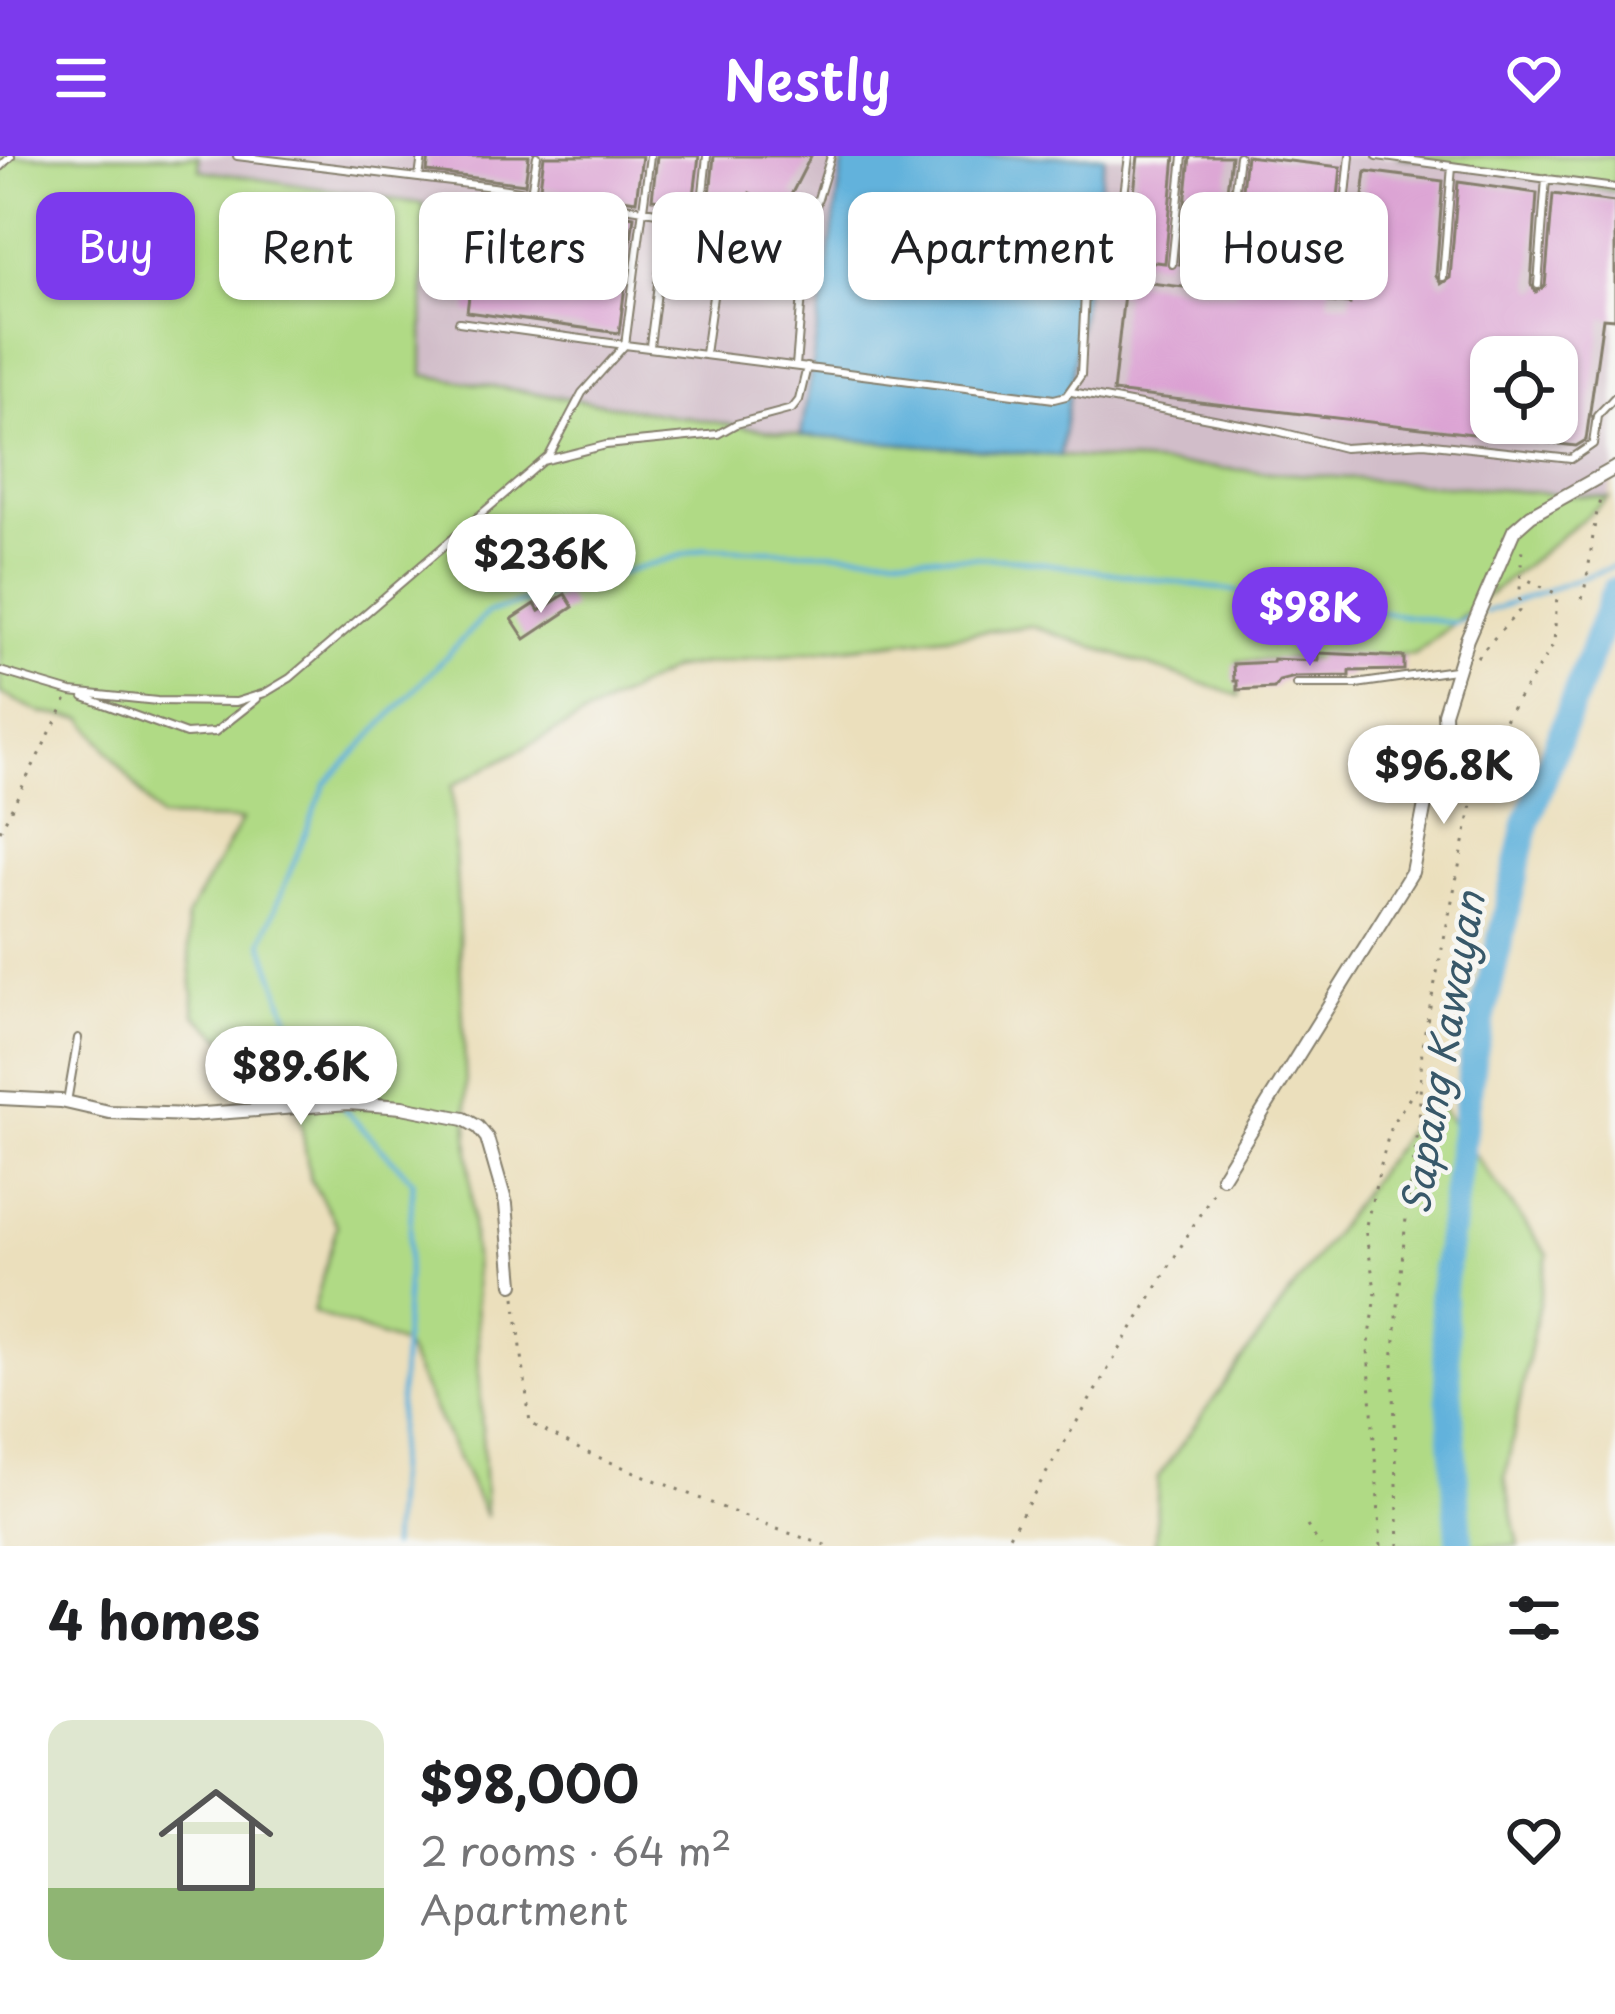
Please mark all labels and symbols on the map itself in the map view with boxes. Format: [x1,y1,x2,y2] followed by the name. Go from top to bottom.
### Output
[457,514,625,616] pin: $236K
[1239,567,1381,669] pin: $98K
[1346,725,1542,827] pin: $96.8K
[1383,885,1498,1218] water label: Sapang Kawayan
[203,1026,399,1128] pin: $89.6K

